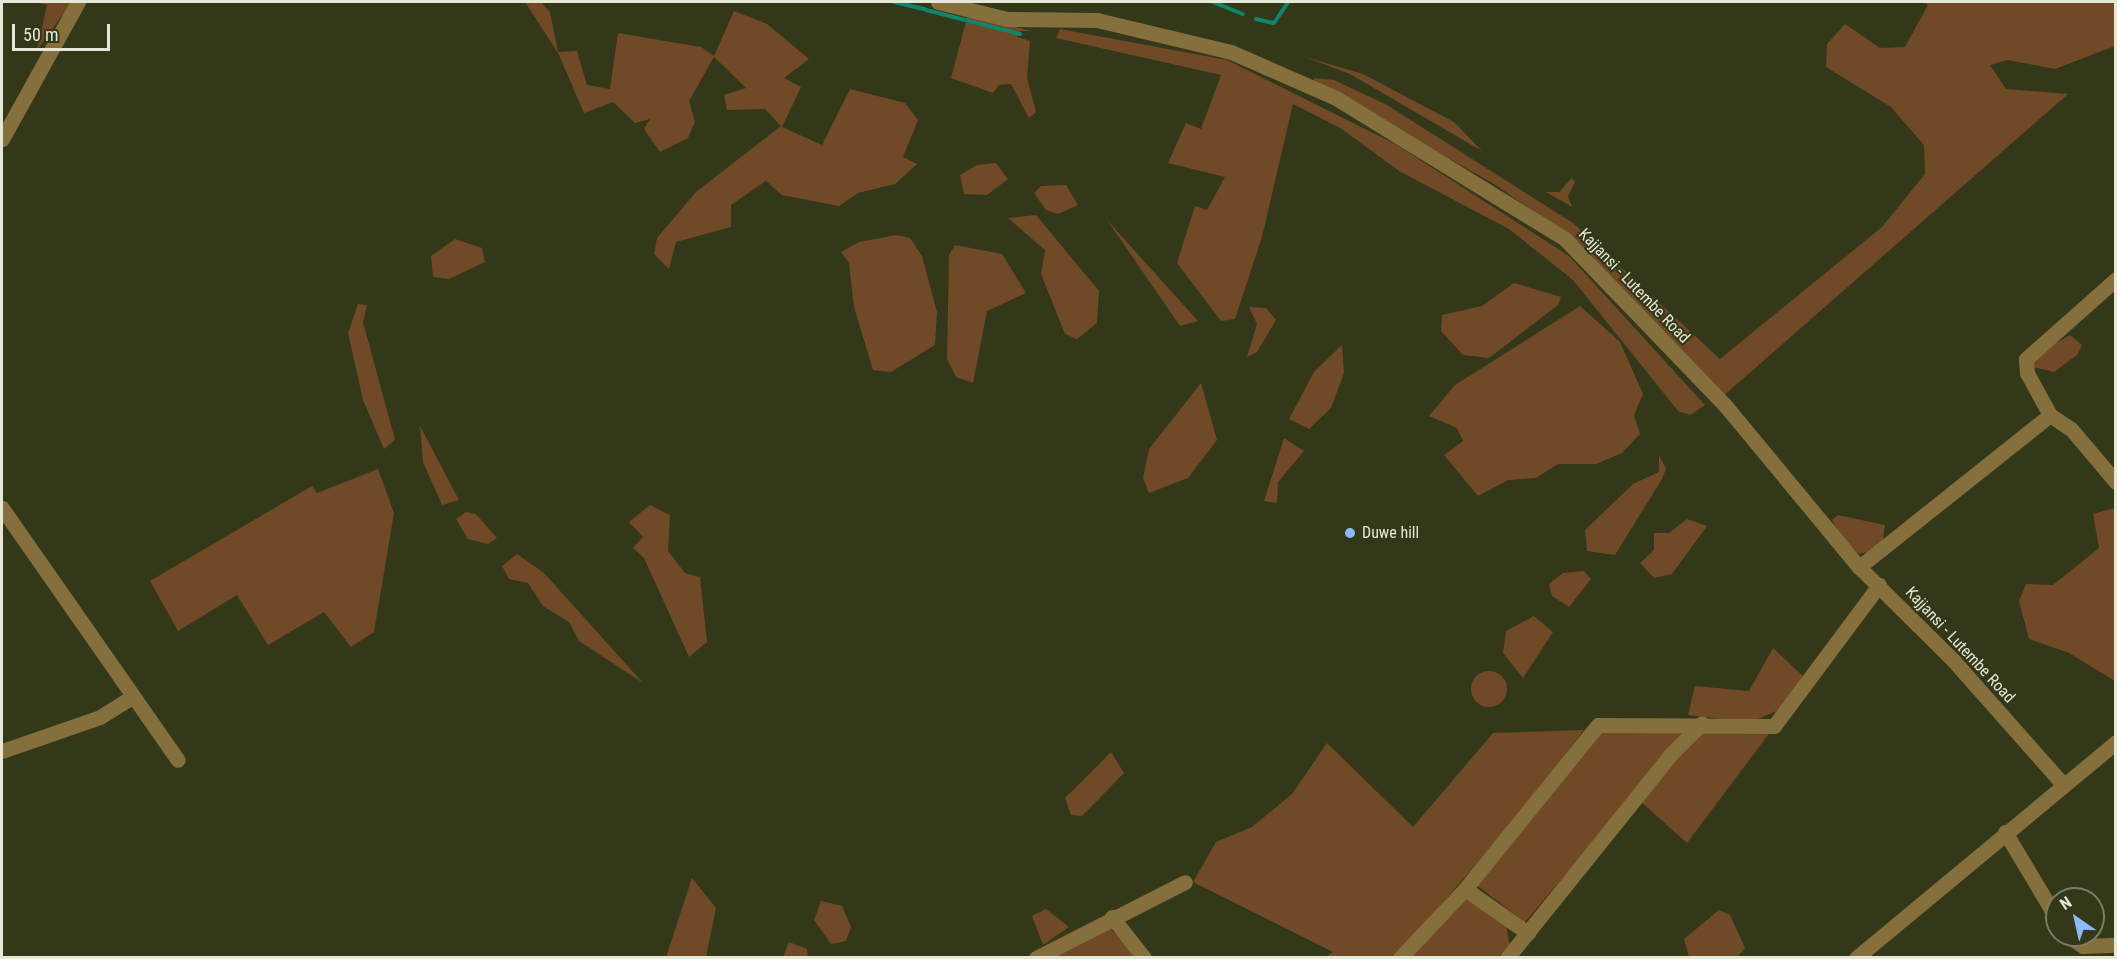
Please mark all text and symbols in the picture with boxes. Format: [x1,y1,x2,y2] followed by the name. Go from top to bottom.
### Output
[15,12,112,50] scale bar
[23,24,58,45] text: 50 m
[1574,225,1694,347] street label: Kajjansi - Lutembe Road
[1362,523,1419,543] place label: Duwe hill
[1343,526,1357,540] marker: Duwe hill
[1901,583,2019,707] street label: Kajjansi - Lutembe Road
[2045,887,2105,947] north arrow
[2056,893,2075,914] text: N

